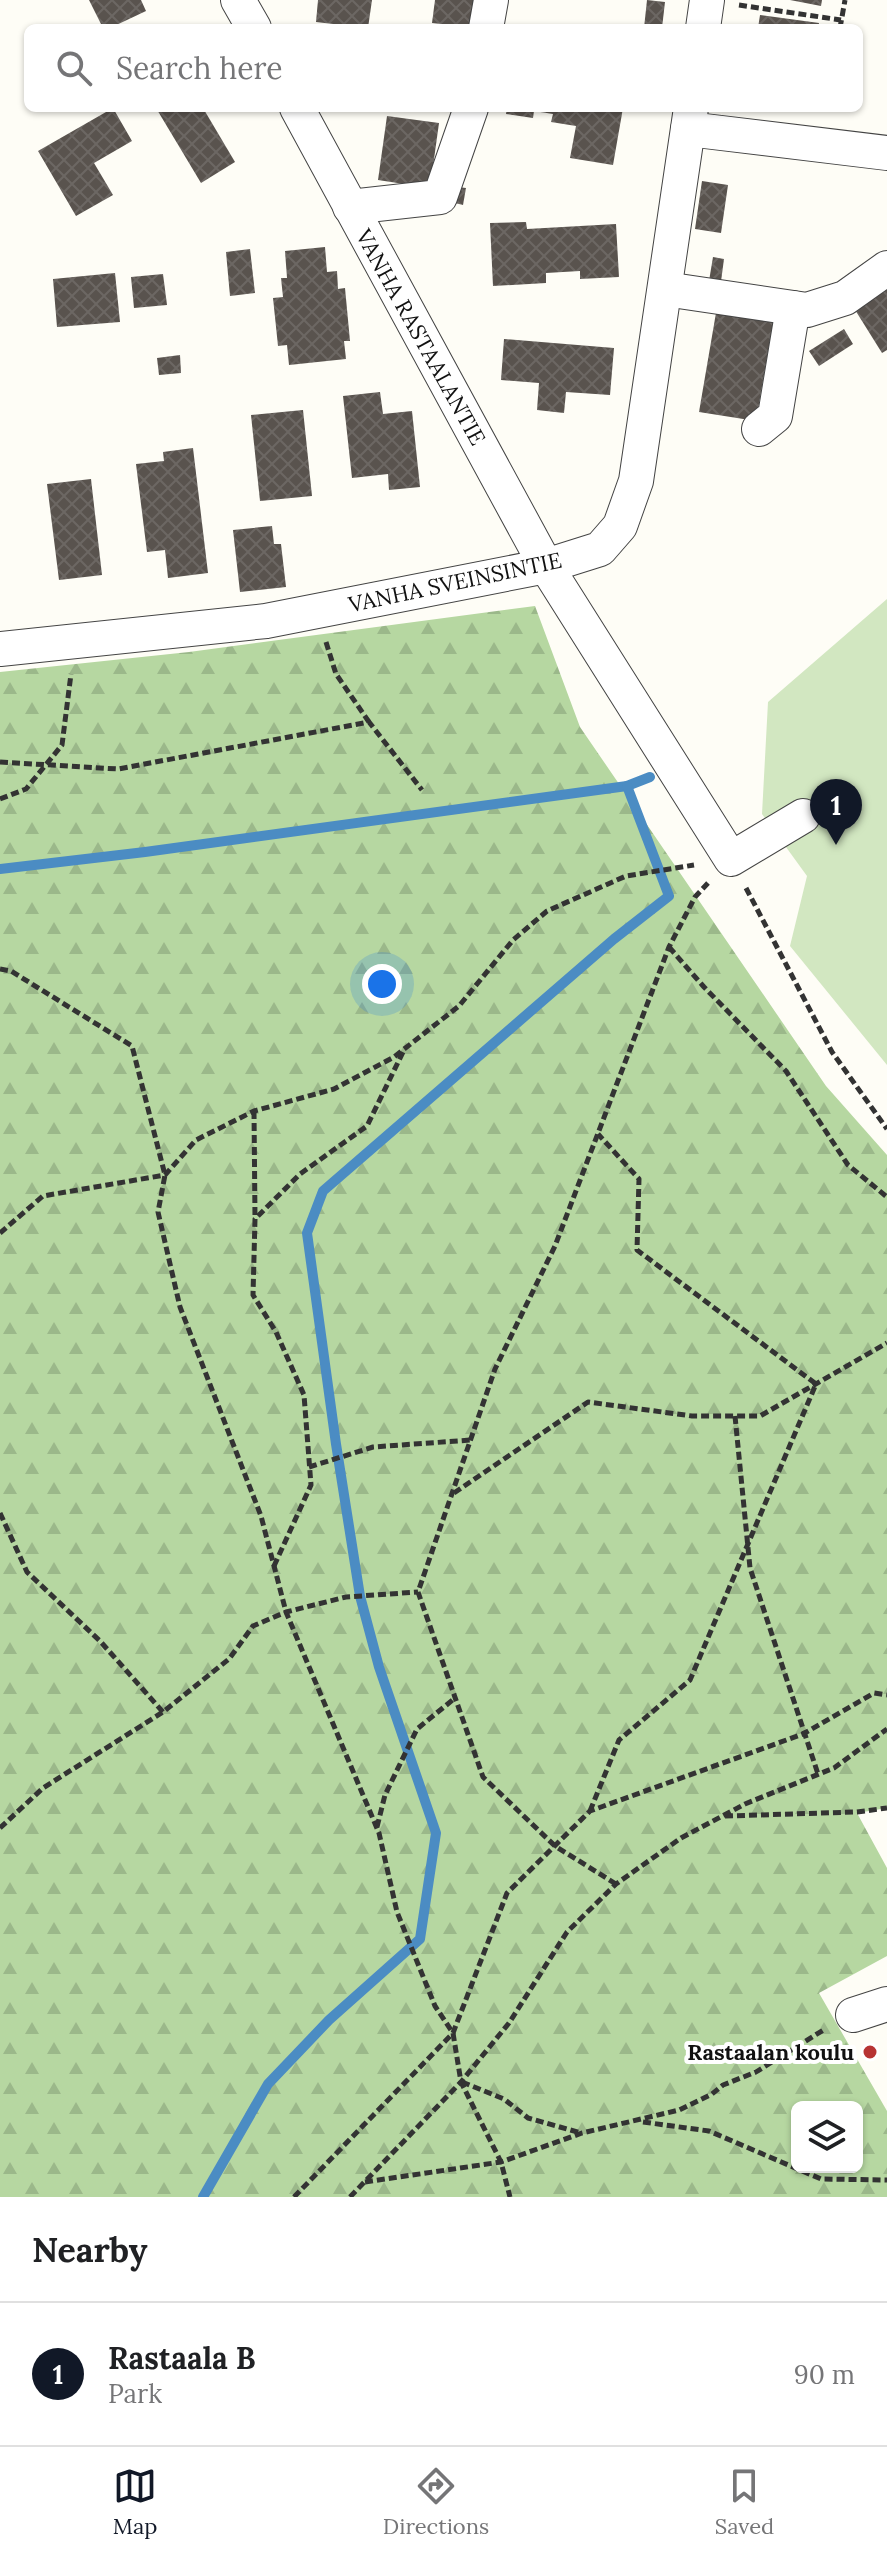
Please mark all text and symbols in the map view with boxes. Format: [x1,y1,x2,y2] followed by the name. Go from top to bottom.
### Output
[24,24,863,112] search box
[52,46,96,90] icon: search
[116,49,283,87] text: Search here
[349,223,492,450] street label: VANHA RASTAALANTIE
[345,546,564,618] street label: VANHA SVEINSINTIE
[810,779,862,845] pin: 1
[362,964,402,1004] your location
[687,2038,854,2066] place label: Rastaalan koulu
[861,2043,879,2061] marker: Rastaalan koulu
[791,2101,863,2173] map controls
[791,2101,863,2173] button: layers
[32,2228,148,2271] text: Nearby
[108,2339,255,2377] text: Rastaala B
[53,2358,63,2391] text: 1
[794,2358,855,2391] text: 90 m
[108,2377,162,2410] text: Park
[113,2464,157,2540] tab: Map
[383,2464,489,2540] tab: Directions
[715,2464,774,2540] tab: Saved

